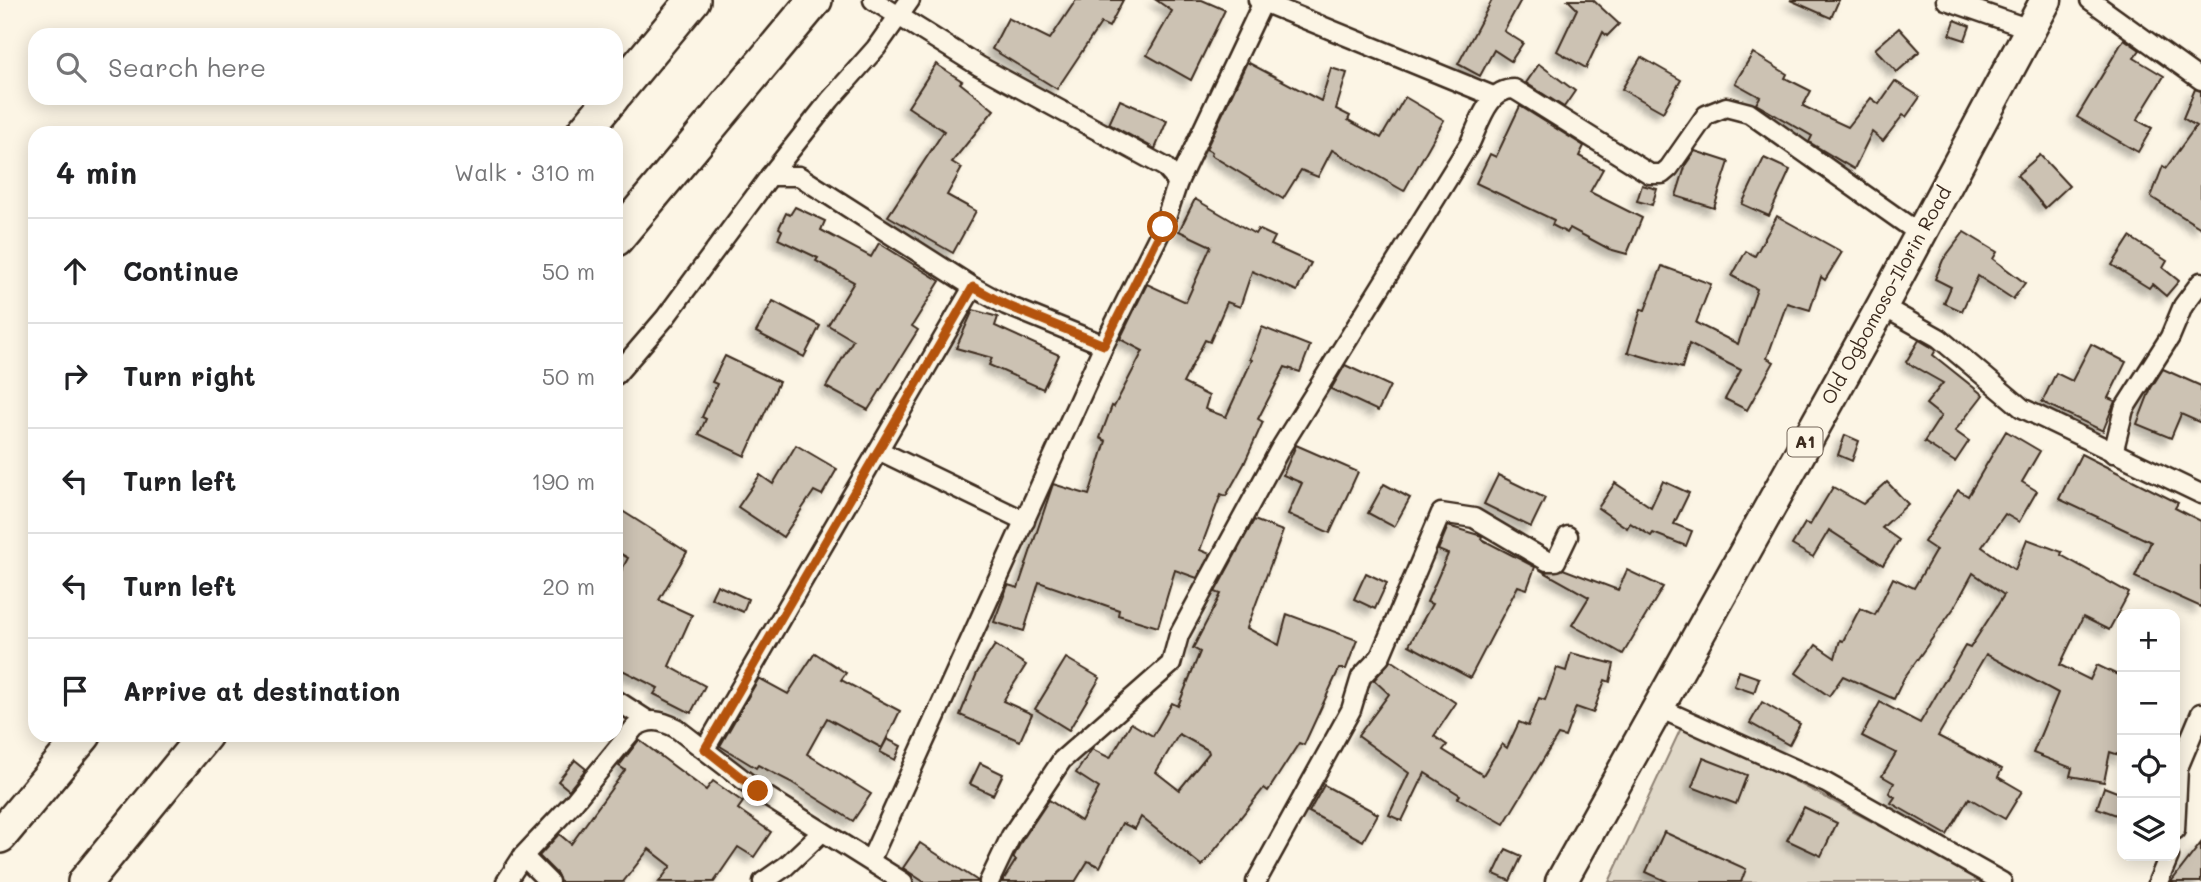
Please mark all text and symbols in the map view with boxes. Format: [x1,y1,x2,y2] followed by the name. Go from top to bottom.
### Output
[28,28,623,105] search box
[52,48,90,86] icon: search
[108,50,266,84] text: Search here
[56,152,137,192] text: 4 min
[454,157,595,187] text: Walk · 310 m
[1815,181,1956,408] street label: Old Ogbomoso-Ilorin Road
[1147,211,1178,242] route start
[56,252,94,290] icon: ahead
[123,254,239,288] text: Continue
[542,256,595,286] text: 50 m
[56,357,94,395] icon: right
[123,359,256,393] text: Turn right
[542,361,595,391] text: 50 m
[1787,428,1822,457] road number: A1
[56,462,94,500] icon: left
[123,464,236,498] text: Turn left
[531,466,595,496] text: 190 m
[56,567,94,605] icon: left
[123,569,236,603] text: Turn left
[542,571,595,601] text: 20 m
[2117,609,2180,861] map controls
[2117,609,2180,672] button: +
[56,672,94,710] icon: arrive
[2117,672,2180,735] button: −
[123,674,400,708] text: Arrive at destination
[2117,735,2180,798] button: locate
[742,775,773,806] route end
[2117,798,2180,861] button: layers

